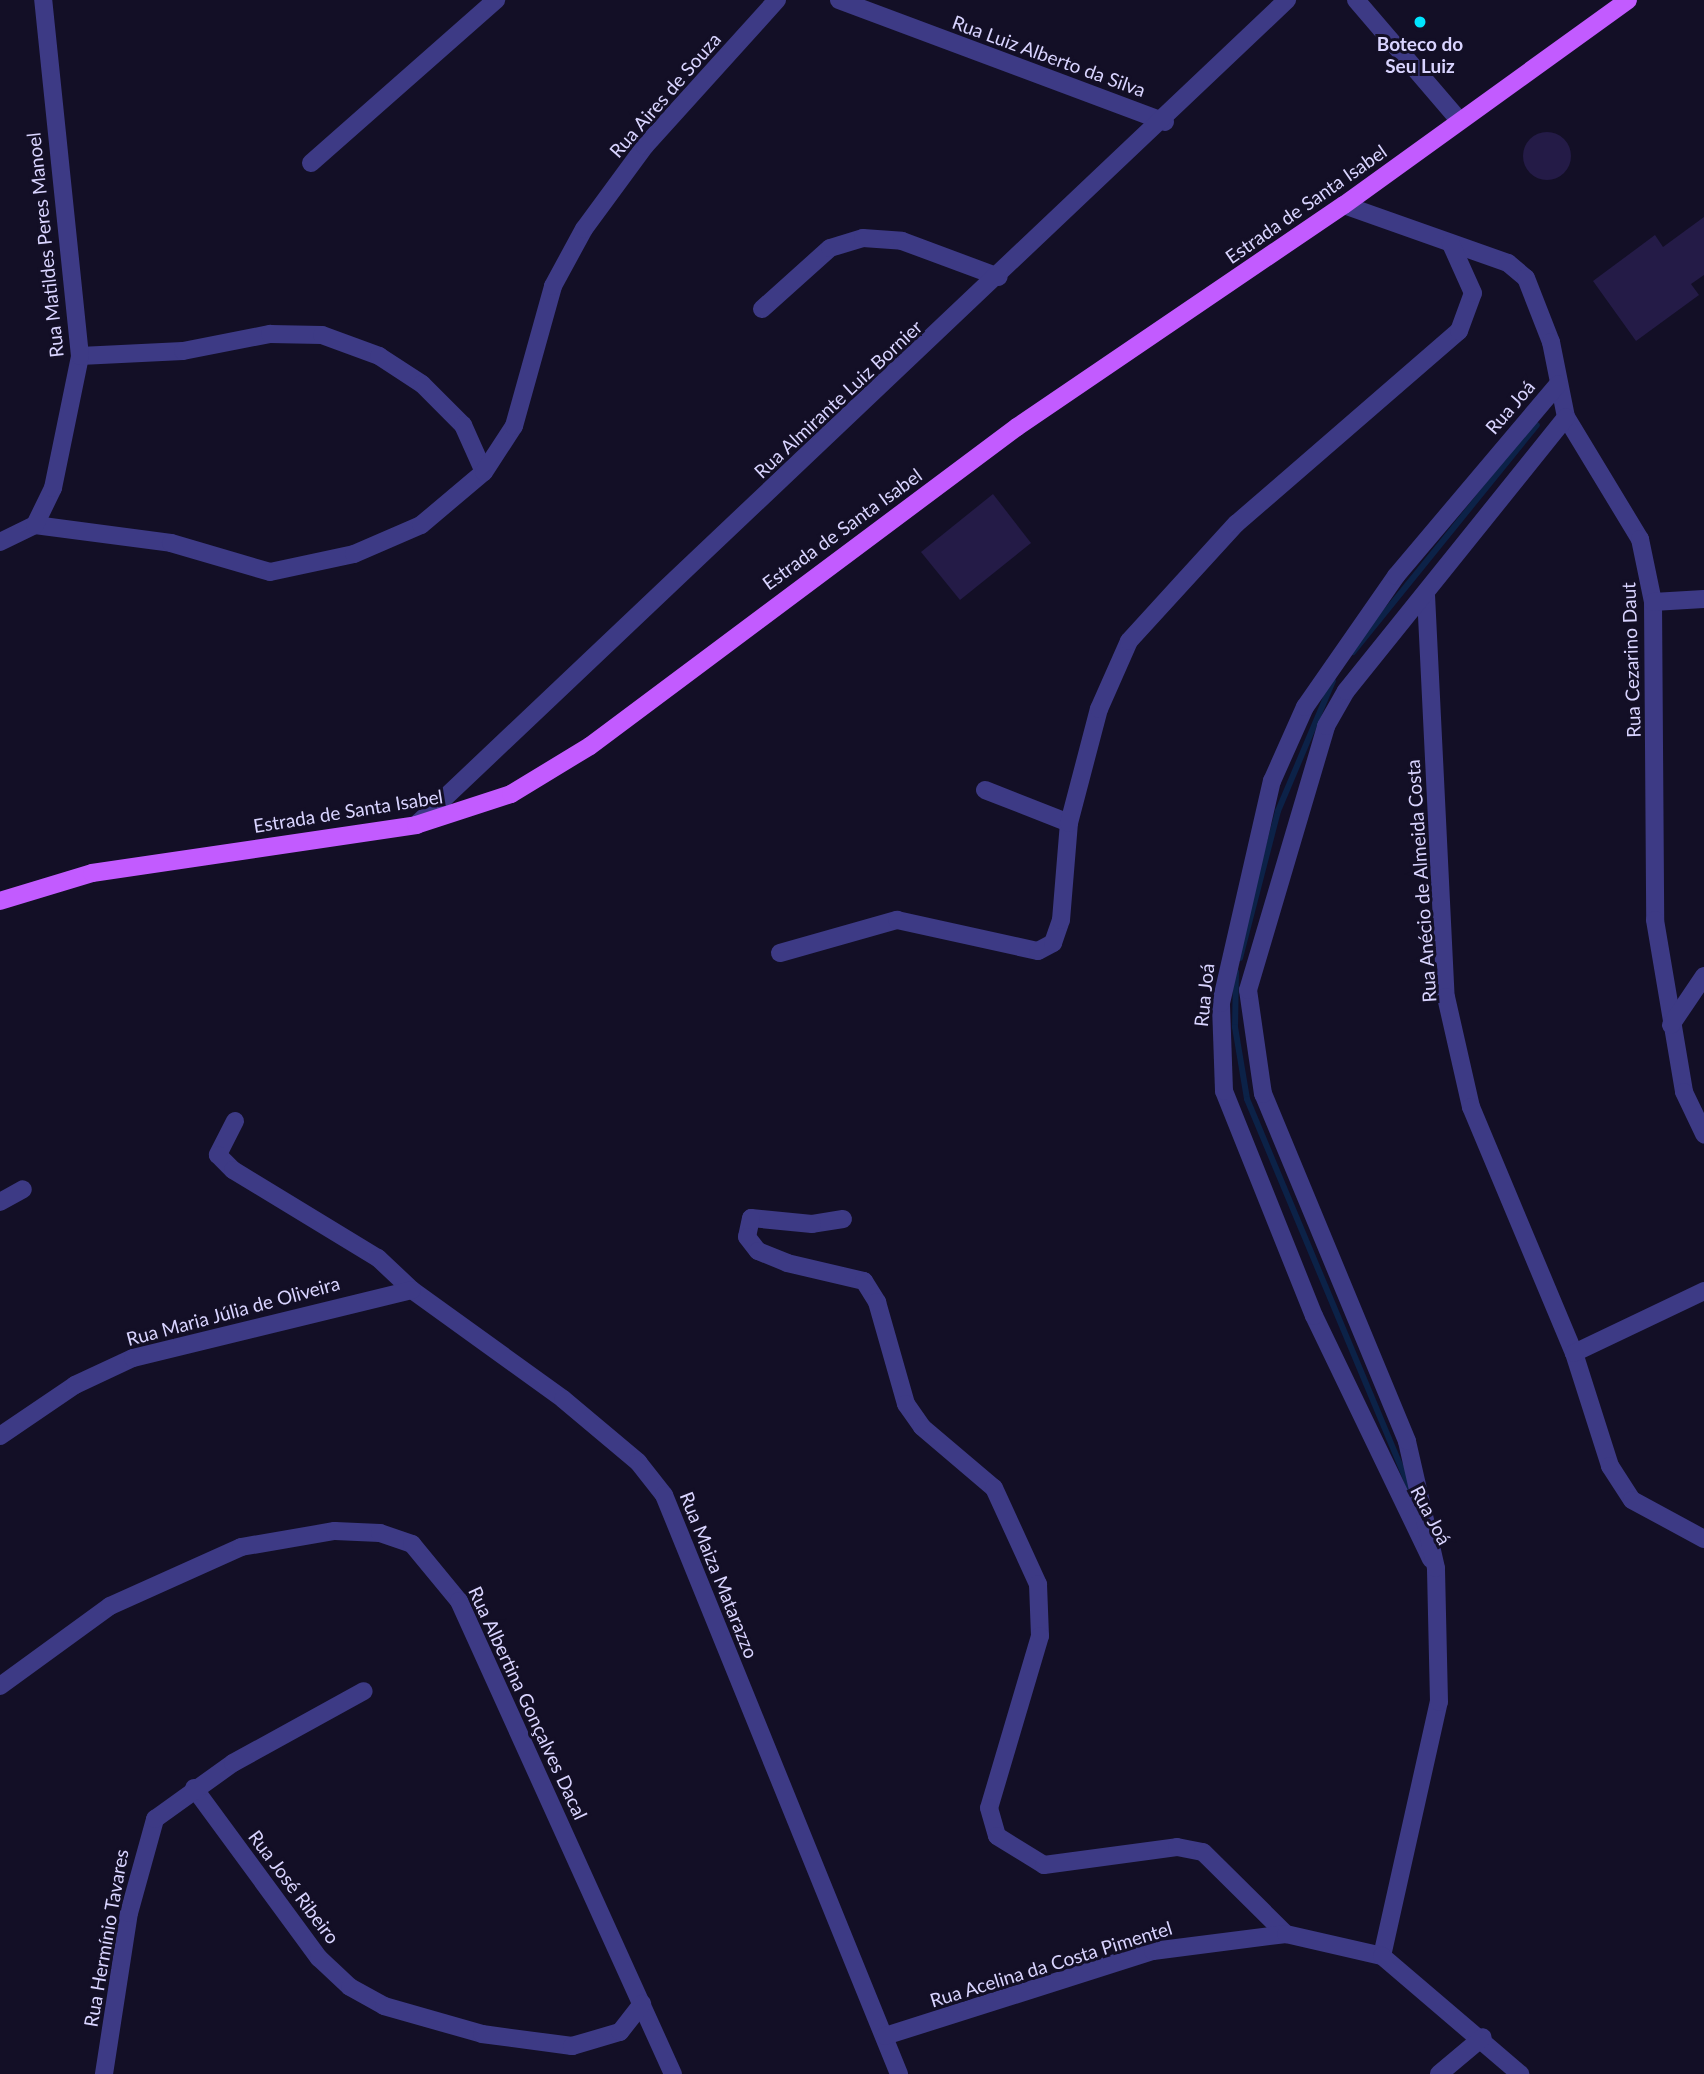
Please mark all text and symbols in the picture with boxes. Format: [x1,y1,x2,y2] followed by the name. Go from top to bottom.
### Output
[949,10,1149,102] street label: Rua Luiz Alberto da Silva
[1412,14,1428,30] marker: Boteco do Seu Luiz
[604,28,726,162] street label: Rua Aires de Souza
[1377,33,1463,77] place label: Boteco do Seu Luiz
[22,131,68,359] street label: Rua Matildes Peres Manoel
[1221,140,1391,268] street label: Estrada de Santa Isabel
[749,315,927,483] street label: Rua Almirante Luiz Bornier
[1480,375,1540,439] street label: Rua Joá
[758,463,926,595] street label: Estrada de Santa Isabel
[1617,582,1645,738] street label: Rua Cezarino Daut
[1401,758,1441,1004] street label: Rua Anécio de Almeida Costa
[252,785,444,837] street label: Estrada de Santa Isabel
[1189,962,1219,1028] street label: Rua Joá
[123,1271,343,1351] street label: Rua Maria Júlia de Oliveira
[1406,1481,1456,1549] street label: Rua Joá
[675,1488,763,1662] street label: Rua Maiza Matarazzo
[464,1582,592,1824] street label: Rua Albertina Gonçalves Dacal
[244,1825,344,1949] street label: Rua José Ribeiro
[79,1847,133,2029] street label: Rua Hermínio Tavares
[927,1916,1175,2012] street label: Rua Acelina da Costa Pimentel

